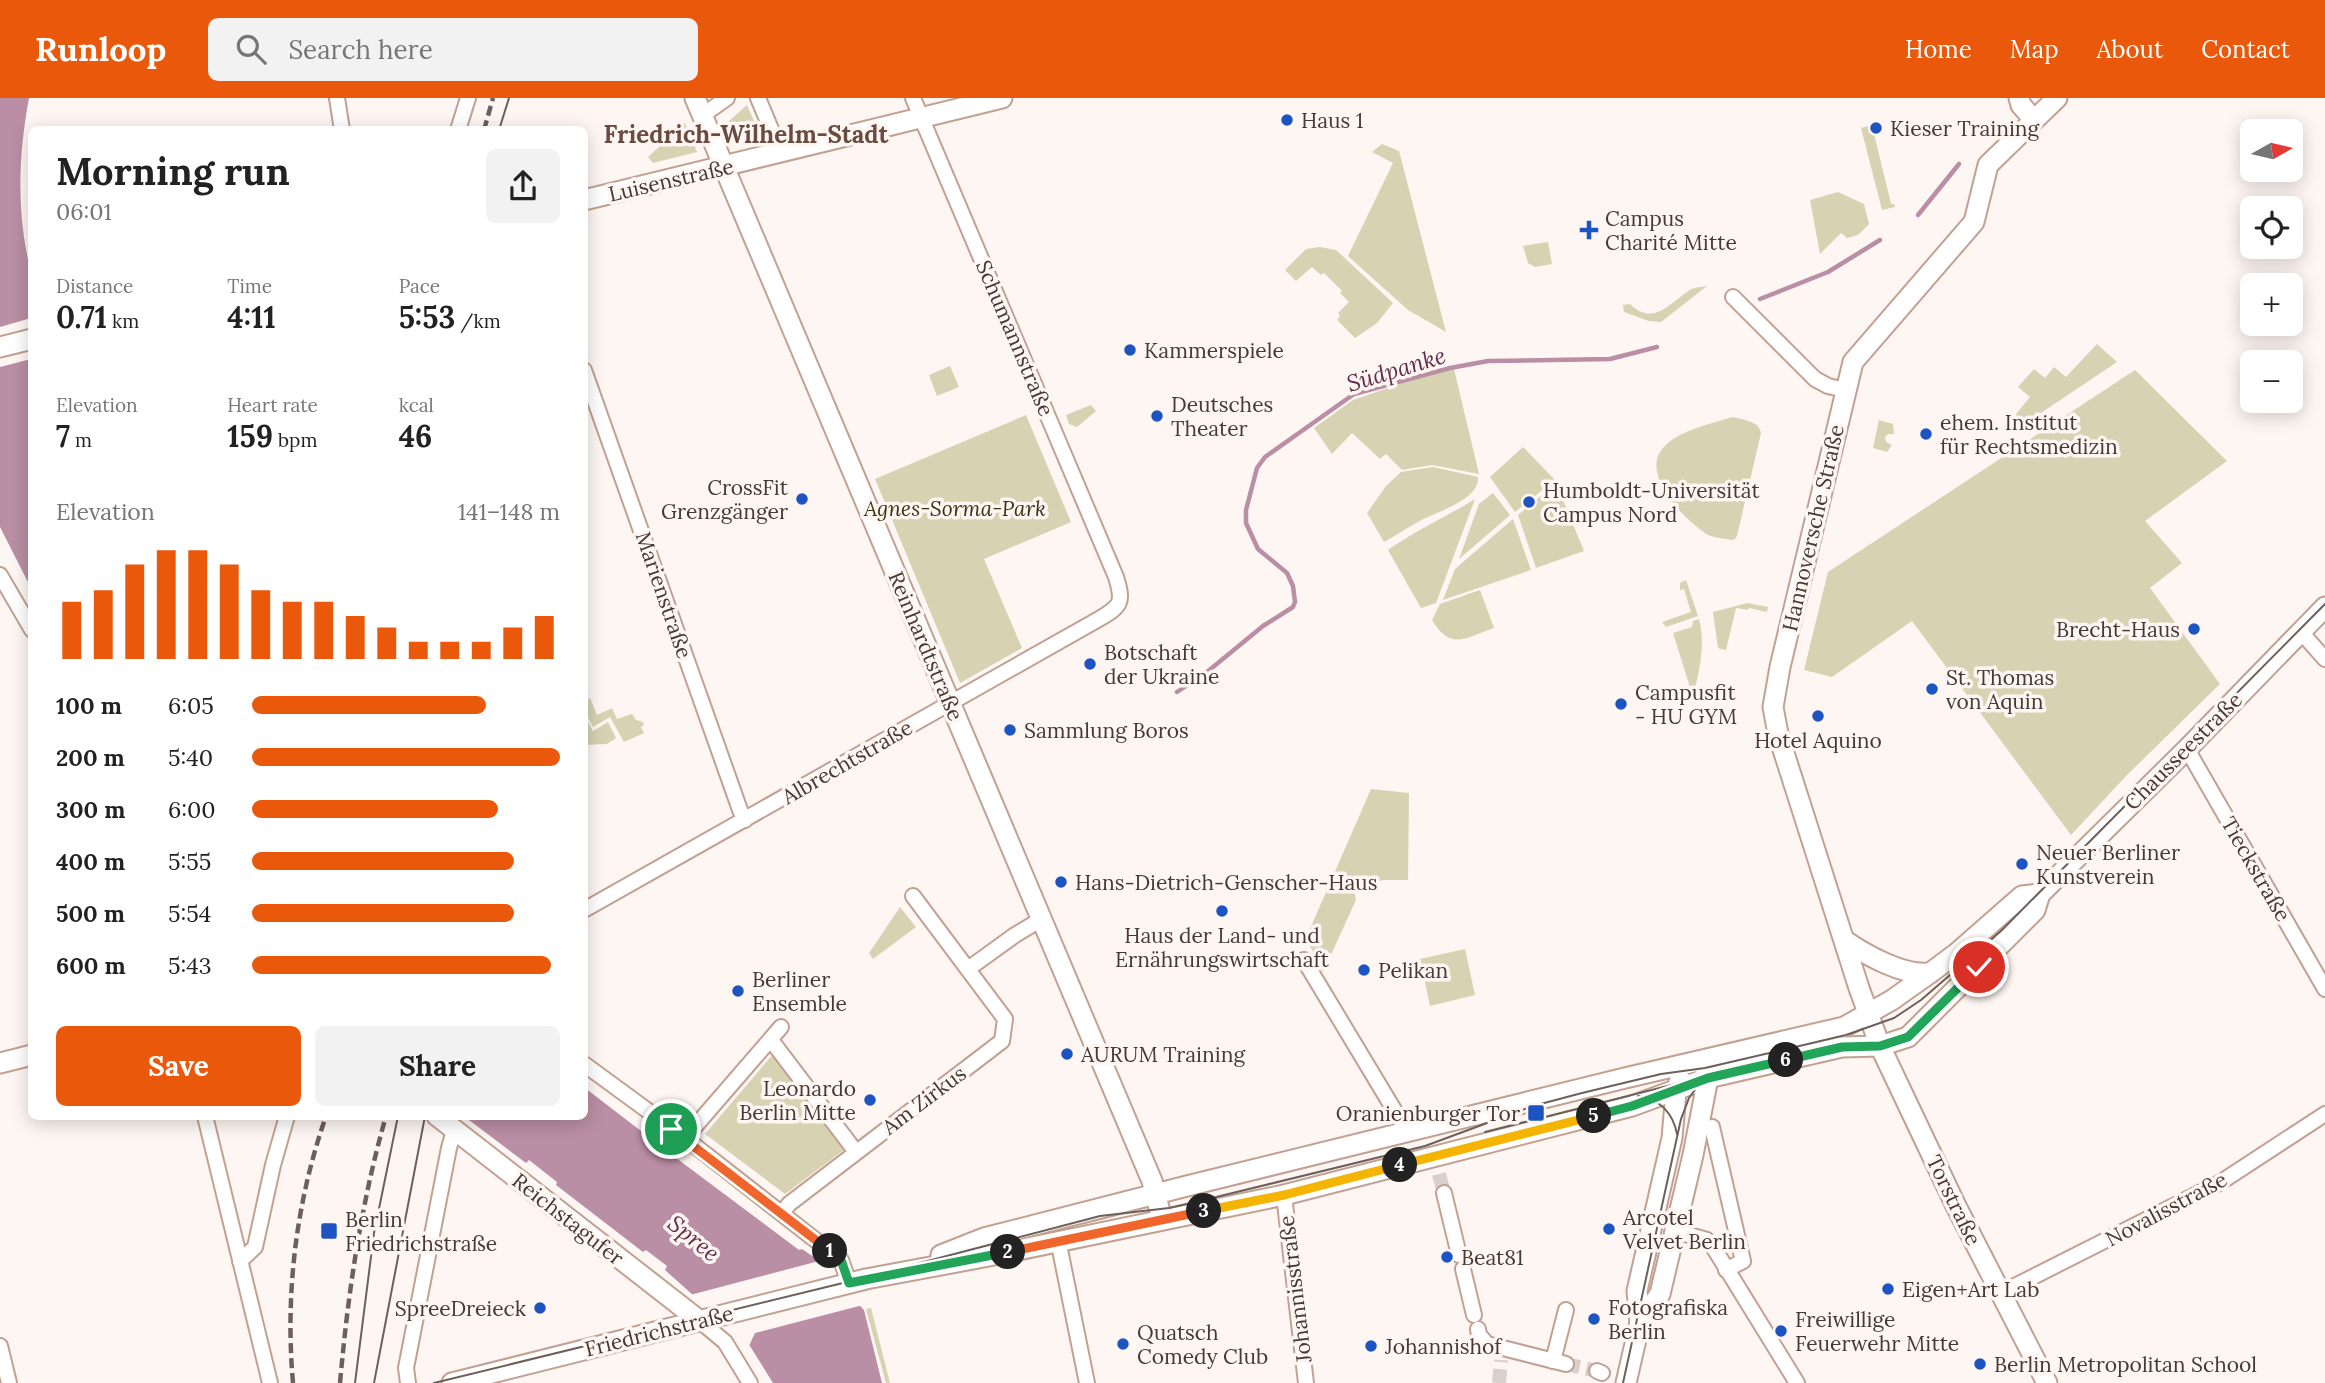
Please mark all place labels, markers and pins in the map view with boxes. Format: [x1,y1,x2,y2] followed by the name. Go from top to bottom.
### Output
[1301,107,1363,134] place label: Haus 1
[1279,112,1295,128] marker: Haus 1
[1890,115,2040,142] place label: Kieser Training
[1868,120,1884,136] marker: Kieser Training
[1605,205,1737,256] place label: Campus Charité Mitte
[1579,220,1599,240] marker: Campus Charité Mitte
[1144,337,1284,364] place label: Kammerspiele
[1122,342,1138,358] marker: Kammerspiele
[1171,391,1273,442] place label: Deutsches Theater
[1149,408,1165,424] marker: Deutsches Theater
[1940,409,2118,460] place label: ehem. Institut für Rechtsmedizin
[1918,426,1934,442] marker: ehem. Institut für Rechtsmedizin
[661,474,789,525] place label: CrossFit Grenzgänger
[1543,477,1760,528] place label: Humboldt-Universität Campus Nord
[794,491,810,507] marker: CrossFit Grenzgänger
[1521,494,1537,510] marker: Humboldt-Universität Campus Nord
[2056,616,2180,643] place label: Brecht-Haus
[2186,621,2202,637] marker: Brecht-Haus
[1104,639,1219,690] place label: Botschaft der Ukraine
[1082,656,1098,672] marker: Botschaft der Ukraine
[1946,664,2054,715] place label: St. Thomas von Aquin
[1635,679,1737,730] place label: Campusfit - HU GYM
[1924,681,1940,697] marker: St. Thomas von Aquin
[1613,696,1629,712] marker: Campusfit - HU GYM
[1810,708,1826,724] marker: Hotel Aquino
[1024,717,1189,744] place label: Sammlung Boros
[1002,722,1018,738] marker: Sammlung Boros
[1754,727,1882,754] place label: Hotel Aquino
[2036,839,2180,890] place label: Neuer Berliner Kunstverein
[2014,856,2030,872] marker: Neuer Berliner Kunstverein
[1075,869,1377,896] place label: Hans-Dietrich-Genscher-Haus
[1053,874,1069,890] marker: Hans-Dietrich-Genscher-Haus
[1214,903,1230,919] marker: Haus der Land- und Ernährungswirtschaft
[1115,922,1330,973] place label: Haus der Land- und Ernährungswirtschaft
[1949,937,2009,997] pin
[1378,957,1449,984] place label: Pelikan
[1356,962,1372,978] marker: Pelikan
[752,966,847,1017] place label: Berliner Ensemble
[730,983,746,999] marker: Berliner Ensemble
[1080,1041,1245,1068] place label: AURUM Training
[1768,1042,1803,1077] pin: 6
[1059,1046,1075,1062] marker: AURUM Training
[739,1075,856,1126] place label: Leonardo Berlin Mitte
[862,1092,878,1108] marker: Leonardo Berlin Mitte
[1576,1098,1612,1134] pin: 5
[641,1099,701,1159] pin
[1336,1100,1520,1127] place label: Oranienburger Tor
[1526,1103,1546,1123] marker: Oranienburger Tor
[1382,1148,1418,1182] pin: 4
[1186,1194,1222,1228] pin: 3
[1622,1204,1746,1255] place label: Arcotel Velvet Berlin
[345,1206,497,1257] place label: Berlin Friedrichstraße
[319,1221,339,1241] marker: Berlin Friedrichstraße
[1601,1221,1617,1237] marker: Arcotel Velvet Berlin
[812,1234,848,1268] pin: 1
[990,1234,1026,1270] pin: 2
[1461,1244,1524,1271] place label: Beat81
[1439,1249,1455,1265] marker: Beat81
[1902,1276,2039,1303] place label: Eigen+Art Lab
[1880,1281,1896,1297] marker: Eigen+Art Lab
[1608,1294,1728,1345] place label: Fotografiska Berlin
[395,1295,527,1322] place label: SpreeDreieck
[532,1300,548,1316] marker: SpreeDreieck
[1795,1306,1959,1357] place label: Freiwillige Feuerwehr Mitte
[1586,1311,1602,1327] marker: Fotografiska Berlin
[1137,1319,1268,1370] place label: Quatsch Comedy Club
[1773,1323,1789,1339] marker: Freiwillige Feuerwehr Mitte
[1384,1333,1503,1360] place label: Johannishof
[1115,1336,1131,1352] marker: Quatsch Comedy Club
[1363,1338,1379,1354] marker: Johannishof
[1994,1351,2257,1378] place label: Berlin Metropolitan School
[1972,1356,1988,1372] marker: Berlin Metropolitan School

